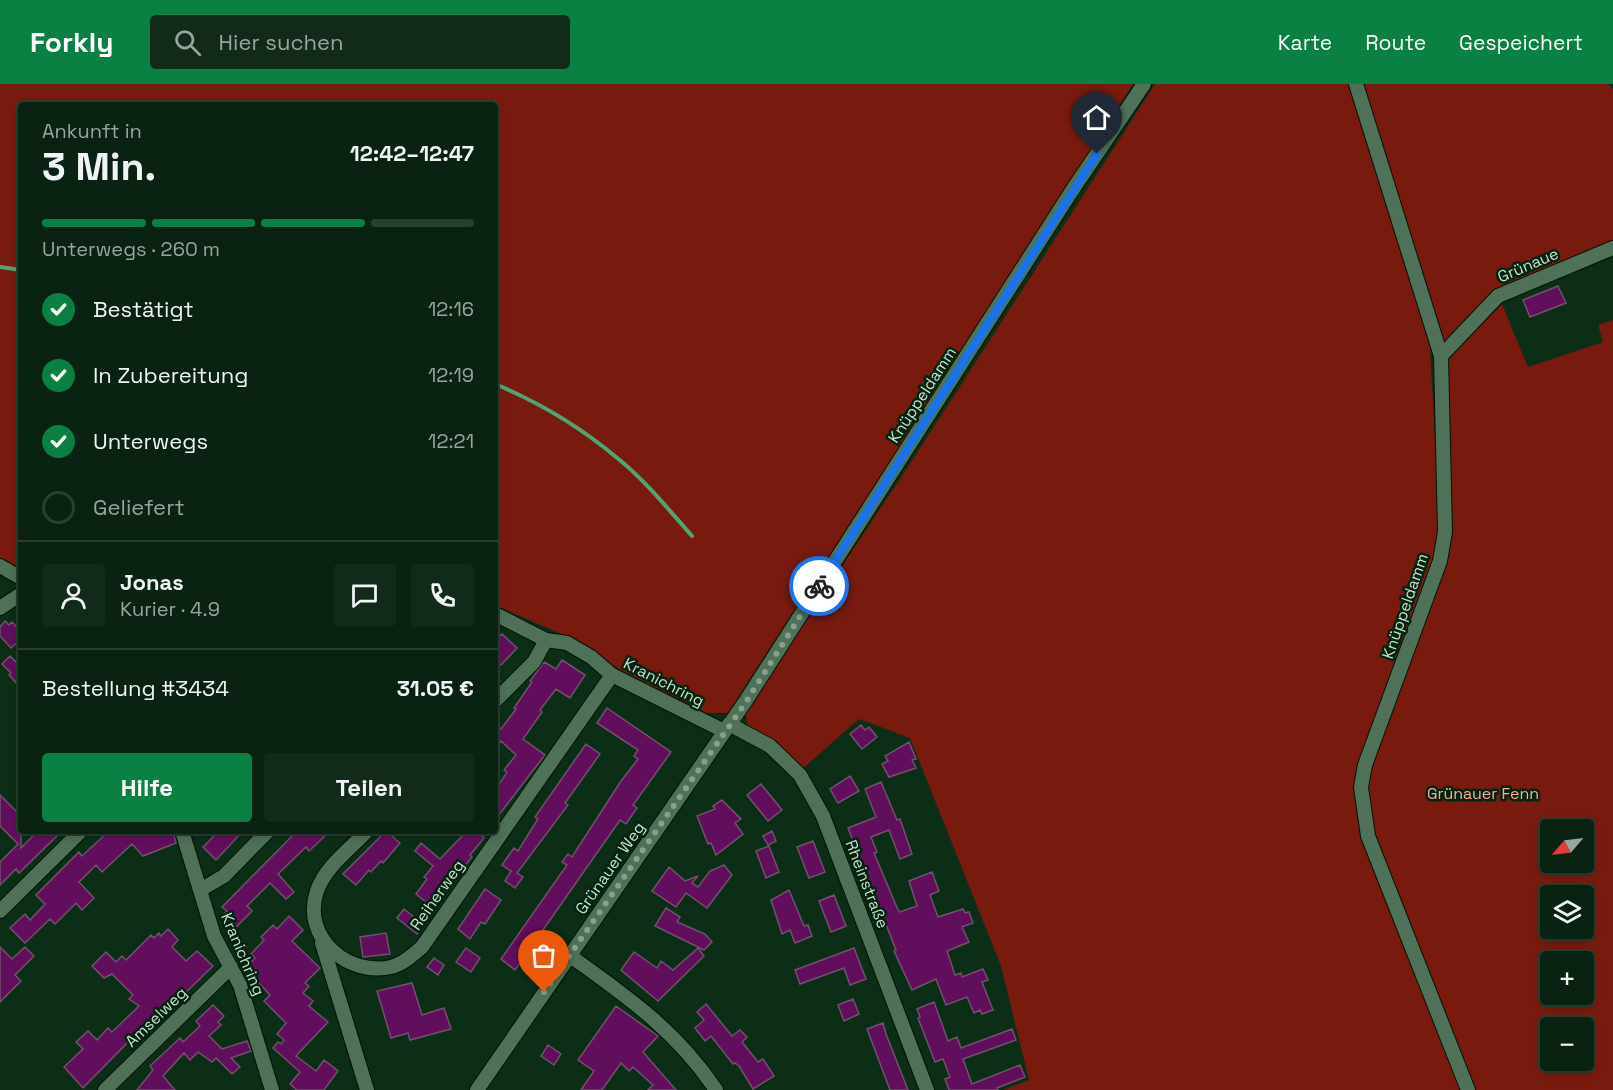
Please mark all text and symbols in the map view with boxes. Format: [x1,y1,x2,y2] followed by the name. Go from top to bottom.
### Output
[150,15,570,69] search box
[30,24,114,60] text: Forkly
[171,26,204,59] icon: search
[219,28,344,56] text: Hier suchen
[1278,29,1332,56] text: Karte
[1365,29,1426,56] text: Route
[1459,29,1583,56] text: Gespeichert
[1071,92,1122,154] pin
[1080,101,1113,134] icon: home
[42,118,142,144] text: Ankunft in
[350,139,474,167] text: 12:42–12:47
[42,142,156,191] text: 3 Min.
[42,236,220,262] text: Unterwegs · 260 m
[1494,243,1562,287] street label: Grünaue
[42,293,75,326] icon: check
[93,295,194,323] text: Bestätigt
[428,296,474,322] text: 12:16
[883,343,961,447] street label: Knüppeldamm
[42,359,75,392] icon: check
[93,361,248,389] text: In Zubereitung
[428,362,474,388] text: 12:19
[42,425,75,458] icon: check
[93,427,208,455] text: Unterwegs
[428,428,474,454] text: 12:21
[93,493,185,521] text: Geliefert
[1377,550,1433,662] street label: Knüppeldamm
[789,556,849,616] courier
[42,564,105,627] button: person
[333,564,396,627] button: chat
[411,564,474,627] button: phone
[120,568,184,596] text: Jonas
[803,570,836,603] icon: bike
[120,596,220,622] text: Kurier · 4.9
[620,653,708,711] street label: Kranichring
[42,674,229,702] text: Bestellung #3434
[397,674,474,702] text: 31.05 €
[42,753,252,822] button: Hilfe
[264,753,474,822] button: Teilen
[1427,783,1539,804] park label: Grünauer Fenn
[570,818,650,918] street label: Grünauer Weg
[1540,819,1594,873] north arrow
[1540,819,1594,1071] map controls
[840,837,894,931] street label: Rheinstraße
[405,856,469,934] street label: Reiherweg
[1540,885,1594,939] button: layers
[216,909,270,999] street label: Kranichring
[518,930,569,992] pin
[527,939,560,972] icon: bag
[1540,951,1594,1005] button: +
[121,982,191,1052] street label: Amselweg
[1540,1017,1594,1071] button: −

